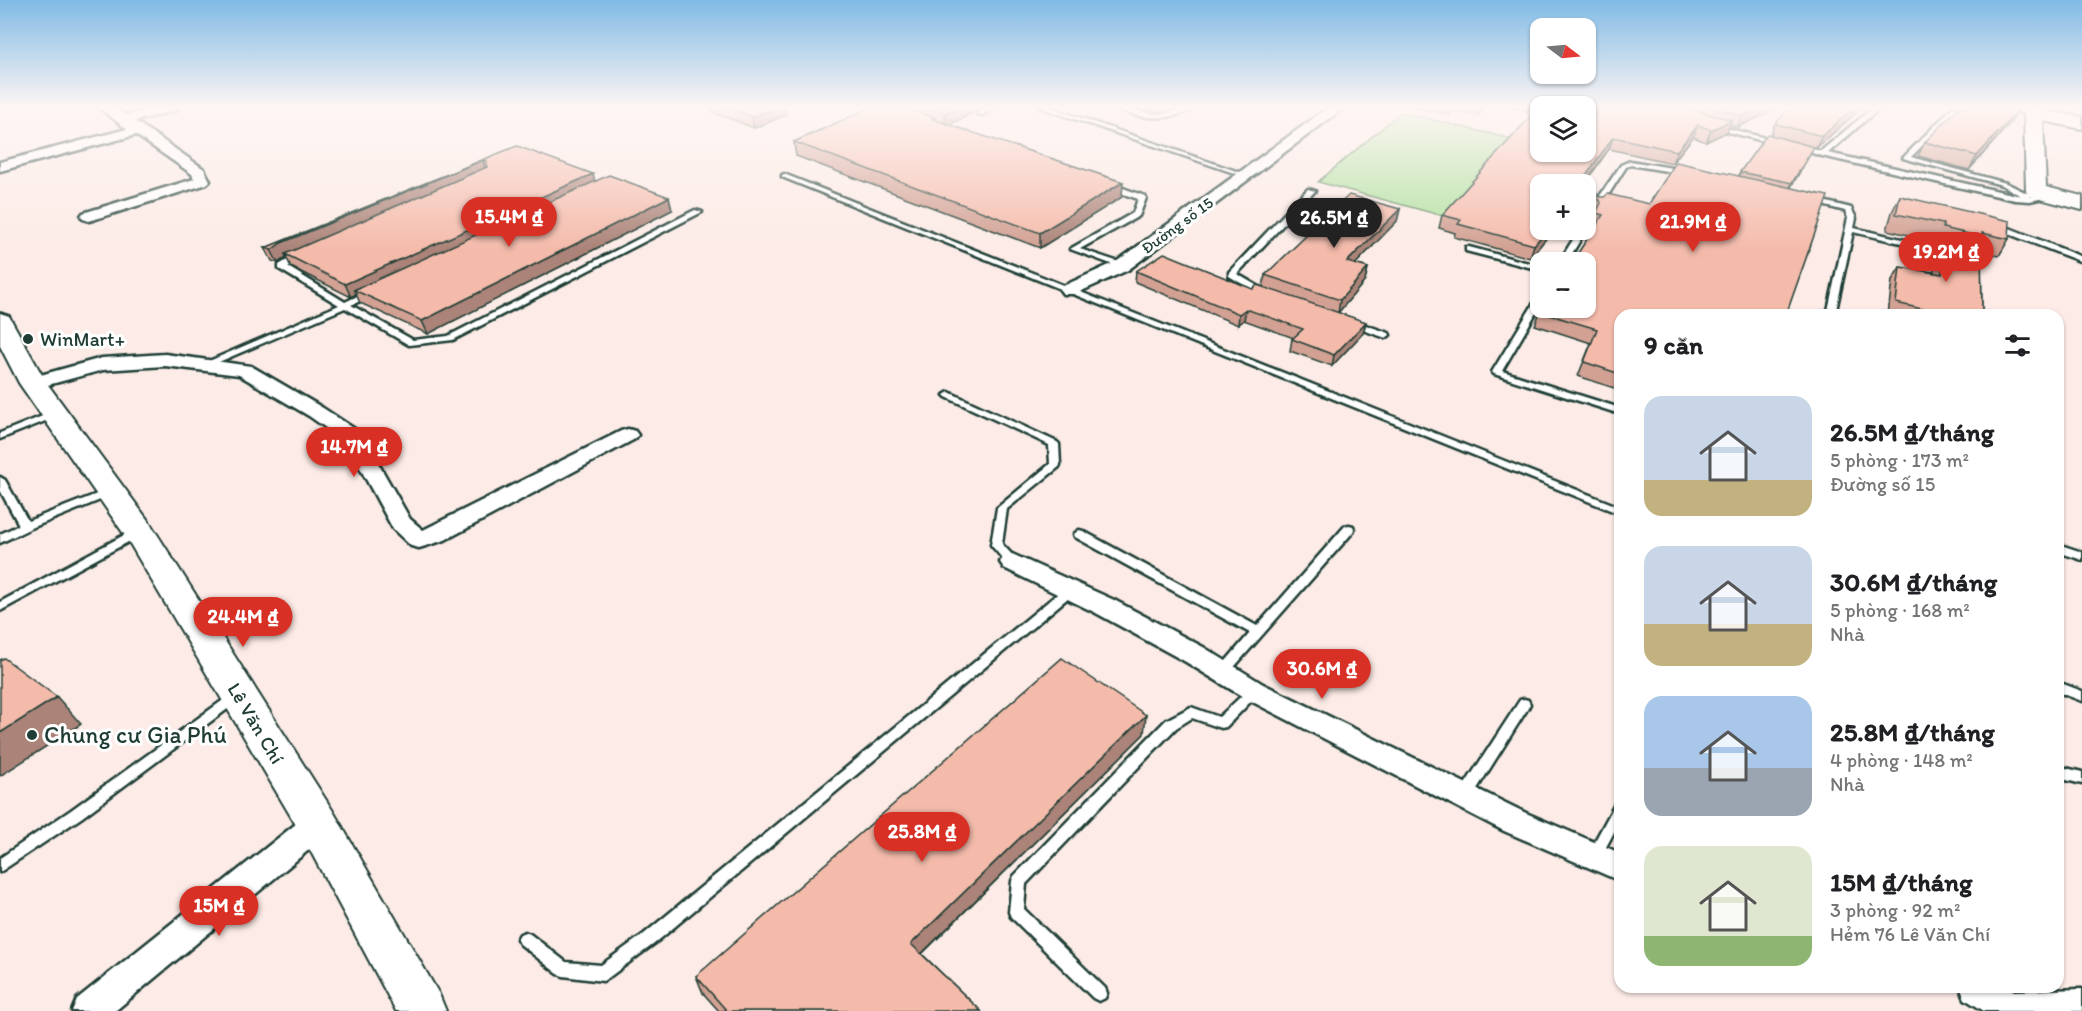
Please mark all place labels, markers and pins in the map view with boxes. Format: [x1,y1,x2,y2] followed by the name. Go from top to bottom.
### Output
[454,197,564,248] pin: 15.4M ₫
[1279,198,1389,249] pin: 26.5M ₫
[1638,202,1748,253] pin: 21.9M ₫
[1891,232,2001,283] pin: 19.2M ₫
[40,327,125,351] place label: WinMart+
[21,332,35,346] marker: WinMart+
[299,427,409,478] pin: 14.7M ₫
[188,597,298,648] pin: 24.4M ₫
[1267,649,1377,700] pin: 30.6M ₫
[44,720,227,749] place label: Chung cư Gia Phú
[25,728,39,742] marker: Chung cư Gia Phú
[867,812,977,863] pin: 25.8M ₫
[177,886,261,937] pin: 15M ₫

